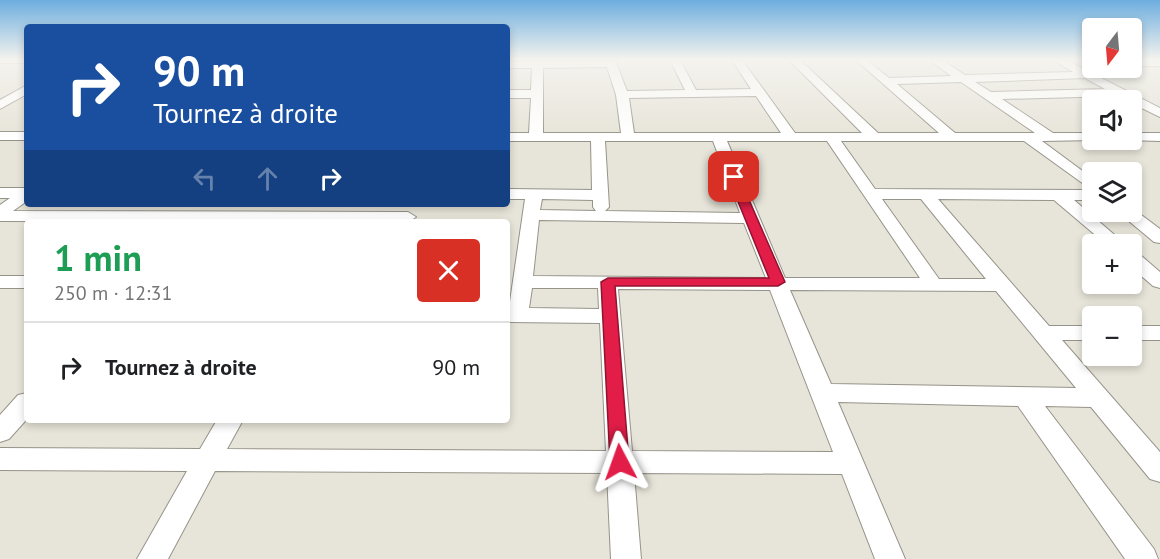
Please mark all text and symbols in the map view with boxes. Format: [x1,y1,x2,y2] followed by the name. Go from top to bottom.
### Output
[1082,18,1142,78] north arrow
[1082,18,1142,366] map controls
[153,43,245,98] text: 90 m
[54,48,132,126] icon: right
[1082,90,1142,150] button: sound
[153,96,338,130] text: Tournez à droite
[708,151,759,202] pin
[717,160,750,193] icon: arrive
[188,162,221,195] icon: left
[251,162,284,195] icon: ahead
[314,162,347,195] icon: right
[1082,162,1142,222] button: layers
[54,234,142,281] text: 1 min
[1082,234,1142,294] button: +
[417,239,480,302] button: close
[54,280,172,306] text: 250 m · 12:31
[1082,306,1142,366] button: −
[54,351,87,384] icon: right
[105,353,257,381] text: Tournez à droite
[432,353,480,381] text: 90 m
[588,430,652,494] position arrow

